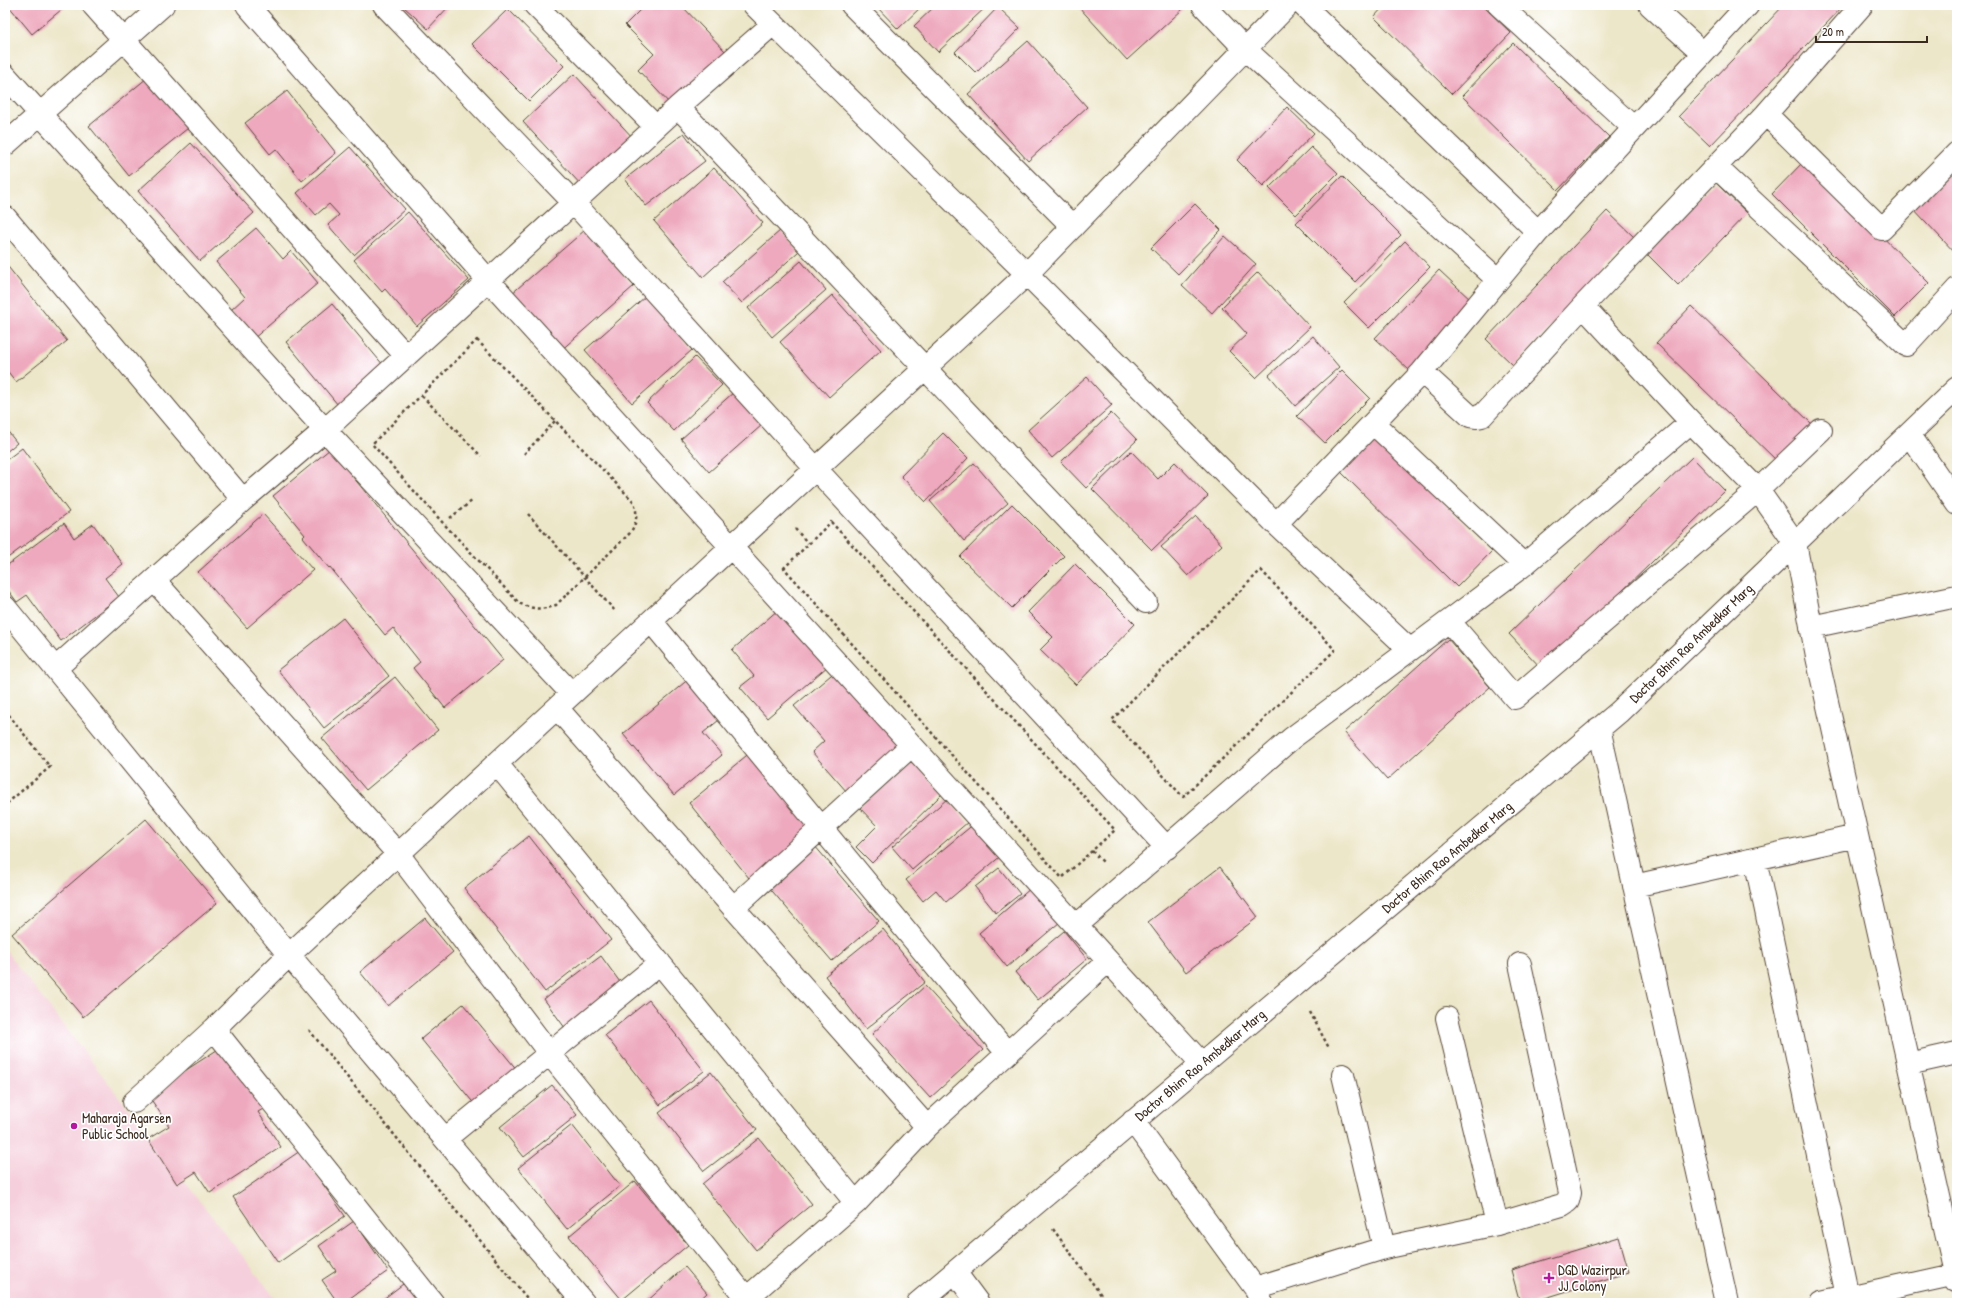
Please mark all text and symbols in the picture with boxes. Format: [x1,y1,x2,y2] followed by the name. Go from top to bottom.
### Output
[1816,18,1927,44] scale bar
[1822,23,1844,40] text: 20 m
[1625,579,1757,707] street label: Doctor Bhim Rao Ambedkar Marg
[1377,796,1517,918] street label: Doctor Bhim Rao Ambedkar Marg
[1130,1004,1270,1126] street label: Doctor Bhim Rao Ambedkar Marg
[82,1108,171,1143] place label: Maharaja Agarsen Public School
[69,1121,79,1131] marker: Maharaja Agarsen Public School
[1558,1260,1627,1296] place label: DGD Wazirpur JJ Colony
[1543,1272,1555,1284] marker: DGD Wazirpur JJ Colony

